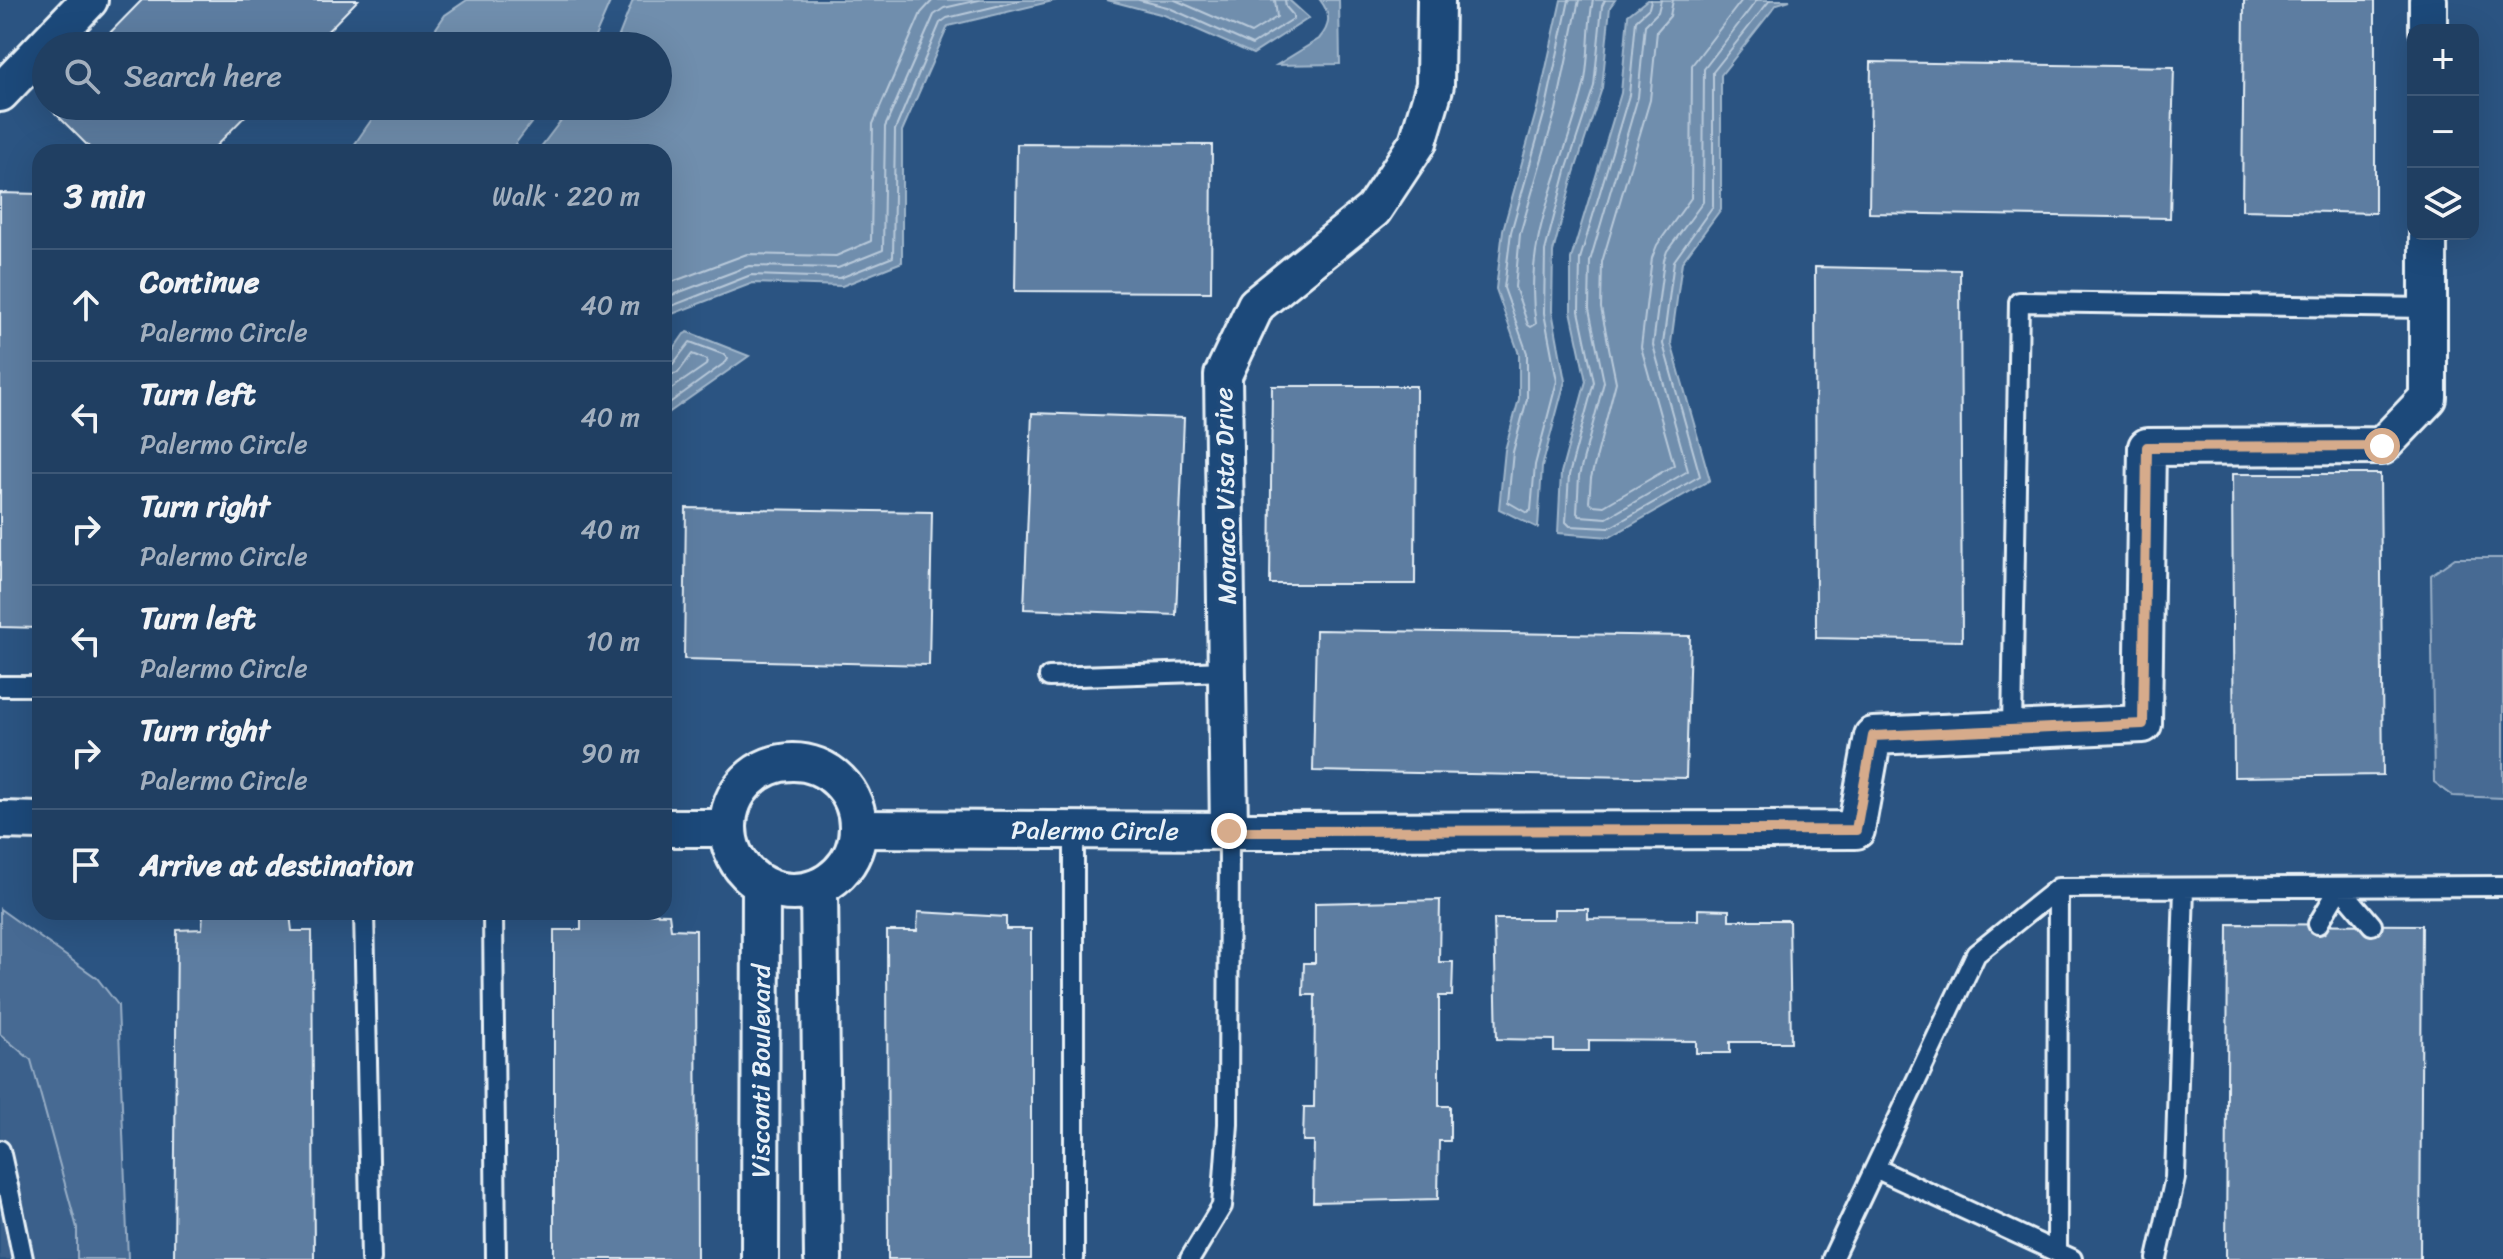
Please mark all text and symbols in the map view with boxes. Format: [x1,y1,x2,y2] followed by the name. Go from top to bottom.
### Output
[2407,24,2479,240] map controls
[2407,24,2479,96] button: +
[32,32,672,120] search box
[124,49,282,103] text: Search here
[60,54,104,98] icon: search
[2407,96,2479,168] button: −
[64,166,145,226] text: 3 min
[2407,168,2479,240] button: layers
[492,173,640,219] text: Walk · 220 m
[140,255,259,309] text: Continue
[581,282,640,328] text: 40 m
[64,283,108,327] icon: ahead
[140,309,308,355] text: Palermo Circle
[140,367,256,421] text: Turn left
[1200,387,1250,605] street label: Monaco Vista Drive
[581,394,640,440] text: 40 m
[64,395,108,439] icon: left
[140,421,308,467] text: Palermo Circle
[2364,428,2400,464] route start
[140,479,270,533] text: Turn right
[581,506,640,552] text: 40 m
[64,507,108,551] icon: right
[140,533,308,579] text: Palermo Circle
[140,591,256,645] text: Turn left
[586,618,640,664] text: 10 m
[64,619,108,663] icon: left
[140,645,308,691] text: Palermo Circle
[140,703,270,757] text: Turn right
[581,730,640,776] text: 90 m
[64,731,108,775] icon: right
[140,757,308,803] text: Palermo Circle
[1011,807,1179,854] street label: Palermo Circle
[1211,813,1247,849] route end
[140,838,414,892] text: Arrive at destination
[64,843,108,887] icon: arrive
[737,962,784,1178] street label: Visconti Boulevard

